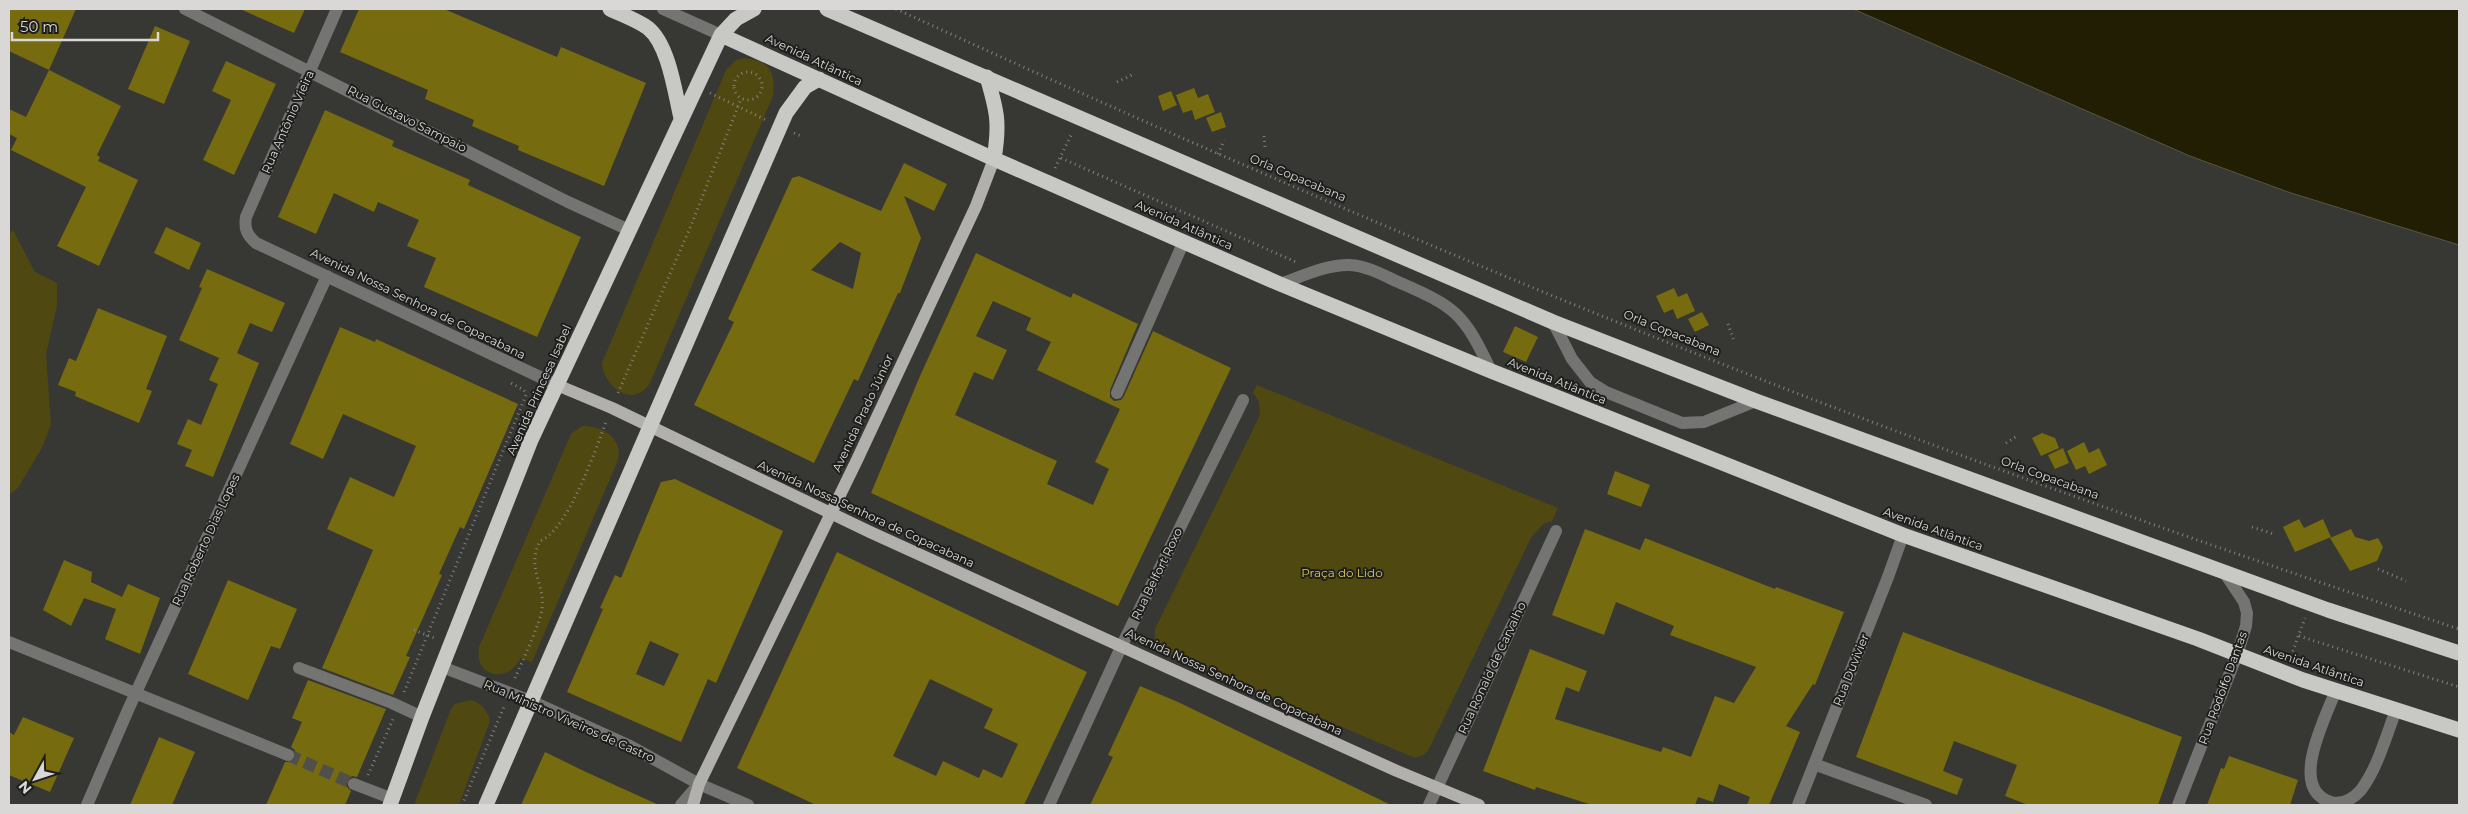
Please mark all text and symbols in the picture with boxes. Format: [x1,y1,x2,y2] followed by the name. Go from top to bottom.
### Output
[12,10,159,42] scale bar
[20,17,58,36] text: 50 m
[763,30,865,89] street label: Avenida Atlântica
[258,68,317,176] street label: Rua Antônio Vieira
[345,82,469,155] street label: Rua Gustavo Sampaio
[1248,150,1349,205] street label: Orla Copacabana
[1133,196,1235,253] street label: Avenida Atlântica
[308,245,528,362] street label: Avenida Nossa Senhora de Copacabana
[1621,306,1723,359] street label: Orla Copacabana
[503,322,574,457] street label: Avenida Princesa Isabel
[829,352,896,474] street label: Avenida Prado Júnior
[1506,354,1609,407] street label: Avenida Atlântica
[1999,453,2101,502] street label: Orla Copacabana
[755,457,977,571] street label: Avenida Nossa Senhora de Copacabana
[168,471,243,608] street label: Rua Roberto Dias Lopes
[1881,503,1985,554] street label: Avenida Atlântica
[1128,525,1185,622] street label: Rua Belfort Roxo
[1301,565,1383,580] park label: Praça do Lido
[1454,599,1529,736] street label: Rua Ronald de Carvalho
[1123,625,1345,739] street label: Avenida Nossa Senhora de Copacabana
[2195,629,2250,746] street label: Rua Rodolfo Dantas
[1829,631,1872,708] street label: Rua Duvivier
[2262,641,2366,690] street label: Avenida Atlântica
[481,676,657,765] street label: Rua Ministro Viveiros de Castro
[10,754,60,804] north arrow
[15,777,36,797] text: N

